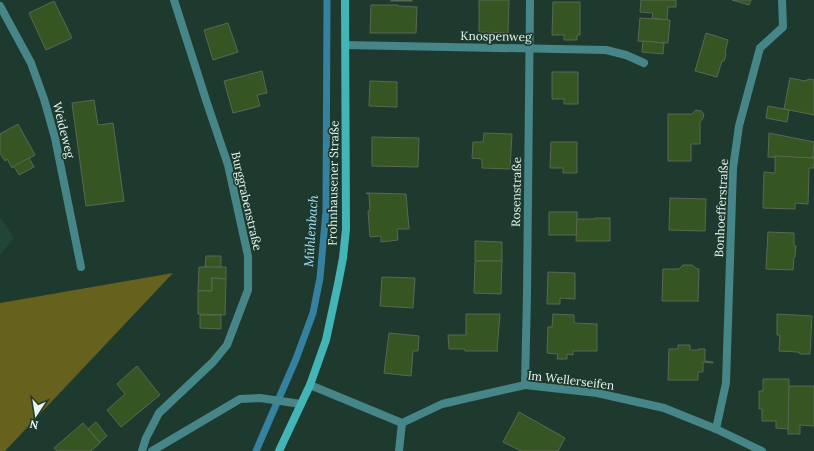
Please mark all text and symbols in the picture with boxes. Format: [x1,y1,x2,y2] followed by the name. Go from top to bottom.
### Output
[460,28,532,44] street label: Knospenweg
[50,100,78,160] street label: Weideweg
[324,120,342,246] street label: Frohnhausener Straße
[228,150,266,252] street label: Burggrabenstraße
[508,156,524,227] street label: Rosenstraße
[711,158,731,258] street label: Bonhoefferstraße
[300,194,322,268] water label: Mühlenbach
[527,367,615,393] street label: Im Wellerseifen
[16,395,56,435] north arrow
[28,417,40,433] text: N

